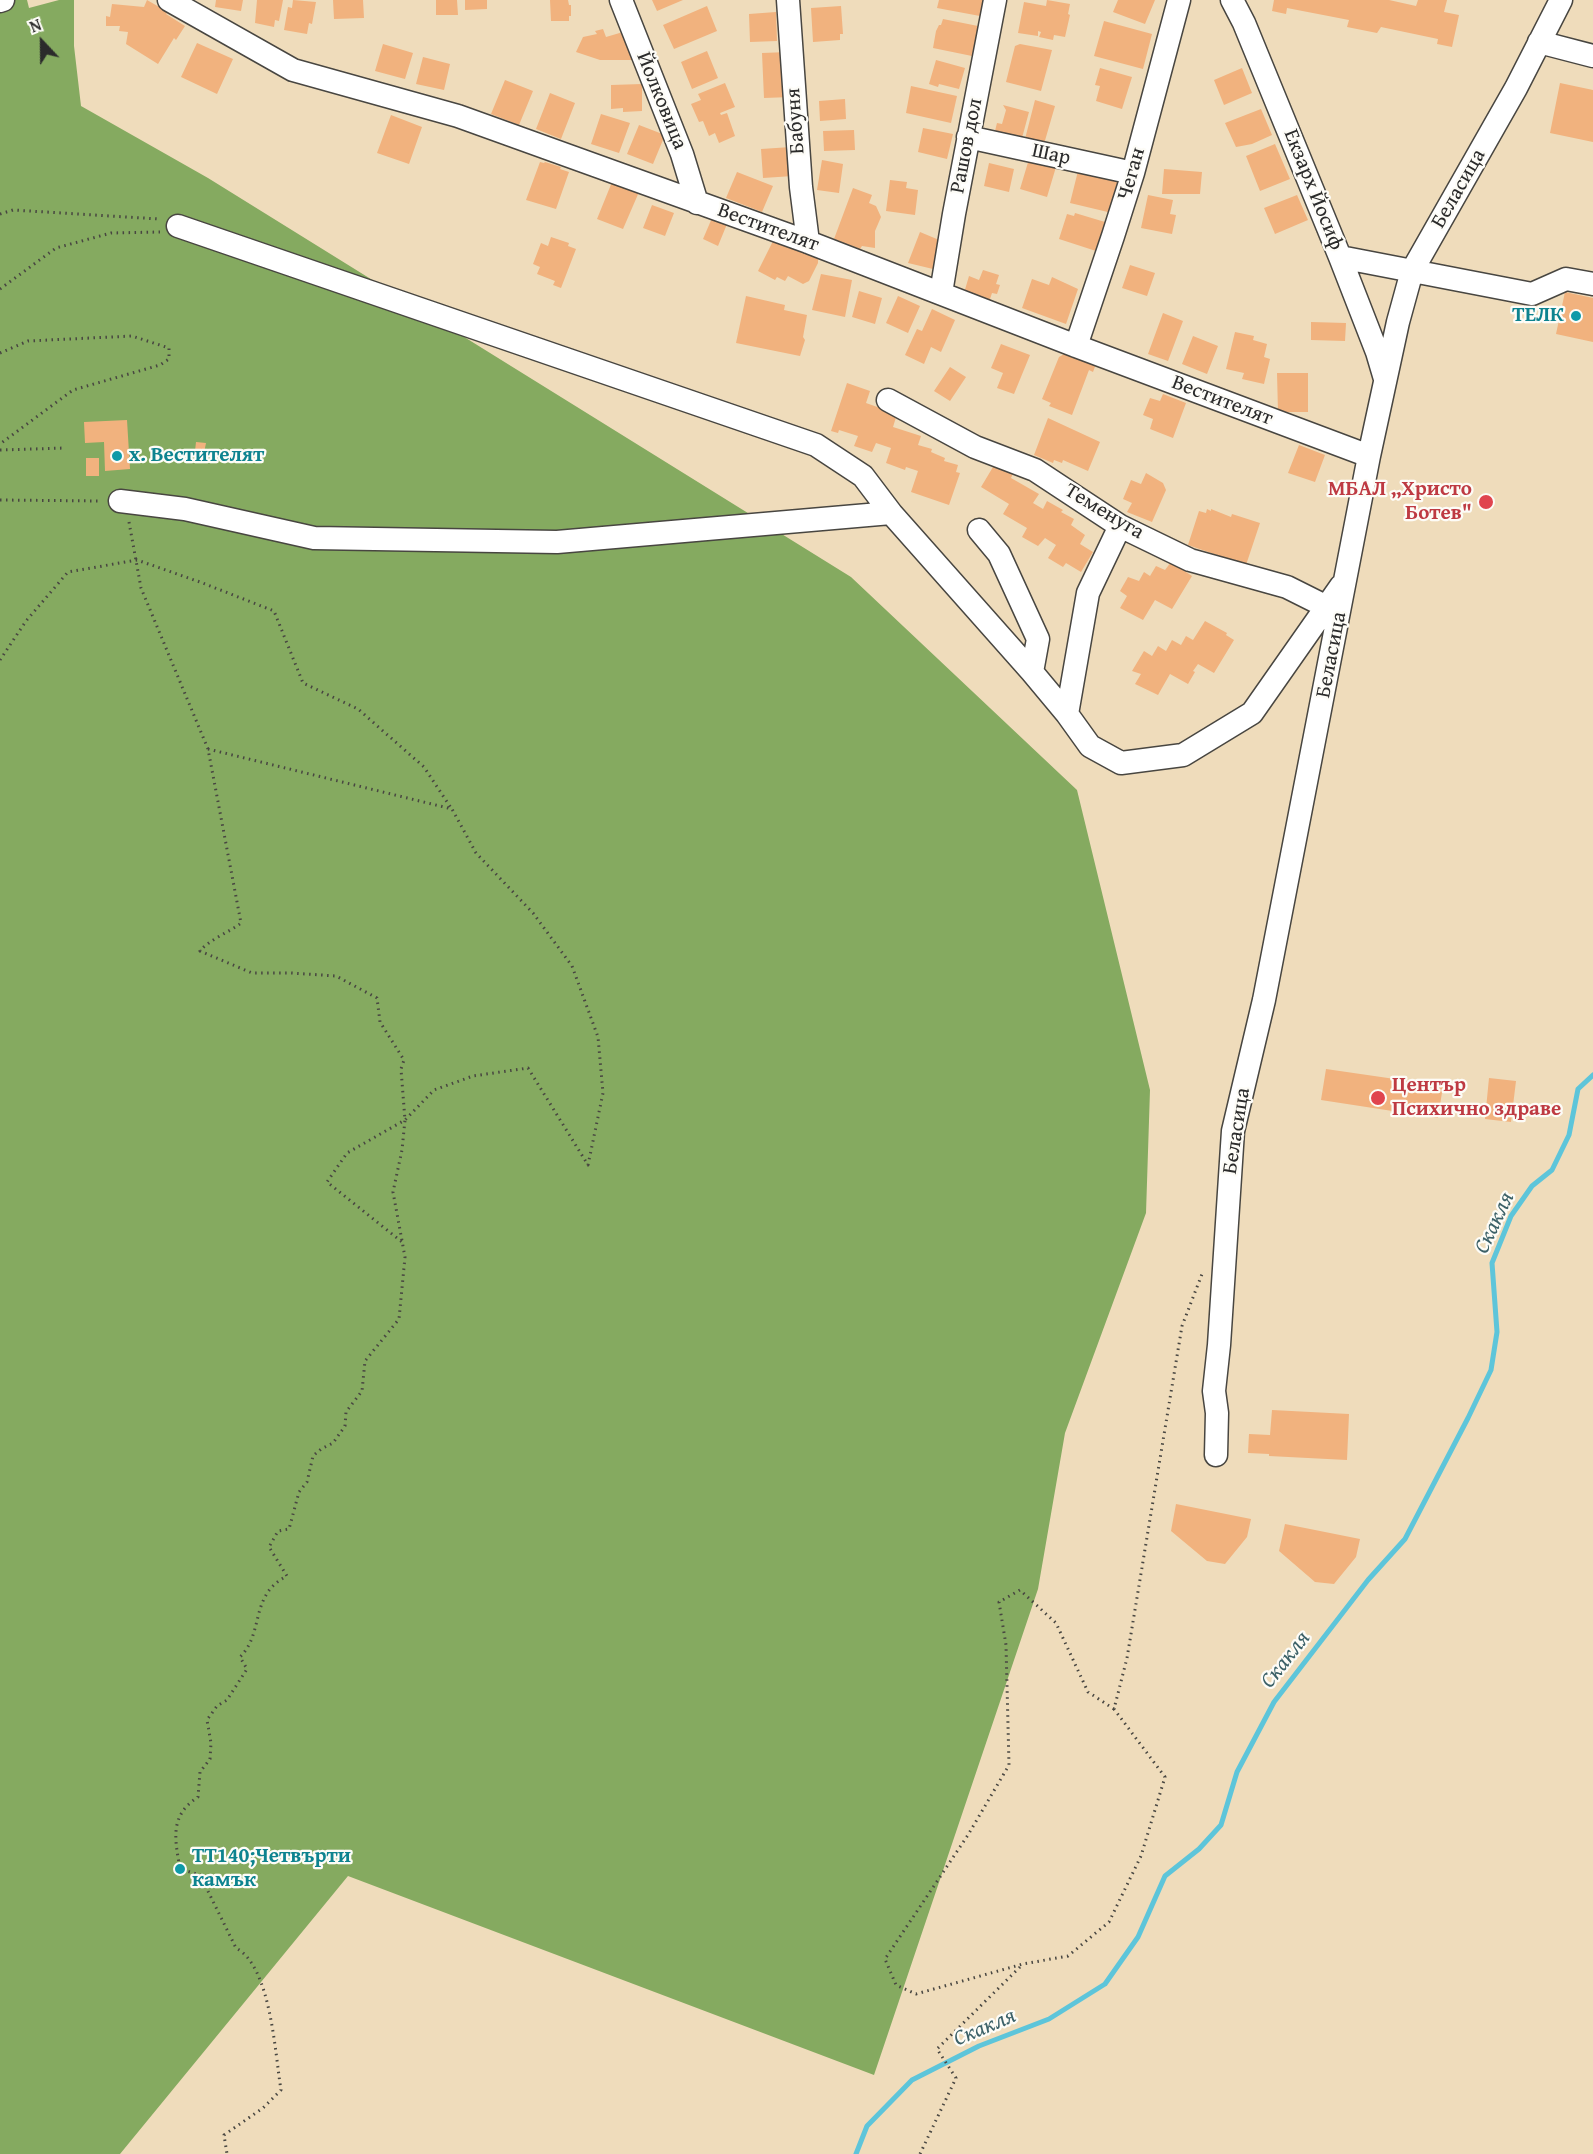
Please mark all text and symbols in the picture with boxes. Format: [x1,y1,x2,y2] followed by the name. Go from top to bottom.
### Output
[12,12,72,72] north arrow
[26,12,45,38] text: N
[630,49,692,153] street label: Йолковица
[781,87,811,155] street label: Бабуня
[945,96,989,196] street label: Рашов дол
[1277,126,1349,254] street label: Екзарх Йосиф
[1029,139,1073,171] street label: Шар
[1112,145,1152,203] street label: Чеган
[1426,145,1492,233] street label: Беласица
[714,198,822,258] street label: Вестителят
[1512,303,1564,329] place label: ТЕЛК
[1569,309,1583,323] marker: ТЕЛК
[1168,370,1276,432] street label: Вестителят
[129,443,264,469] place label: х. Вестителят
[110,449,124,463] marker: х. Вестителят
[1328,477,1472,527] place label: МБАЛ „Христо Ботев"
[1060,478,1148,546] street label: Теменуга
[1477,493,1495,511] marker: МБАЛ „Христо Ботев"
[1311,610,1353,700] street label: Беласица
[1392,1073,1561,1123] place label: Център Психично здраве
[1218,1086,1256,1176] street label: Беласица
[1369,1089,1387,1107] marker: Център Психично здраве
[1469,1188,1521,1258] water label: Скакля
[1256,1626,1316,1694] water label: Скакля
[192,1844,351,1894] place label: TT140;Четвърти камък
[173,1862,187,1876] marker: TT140;Четвърти камък
[950,2003,1020,2053] water label: Скакля

